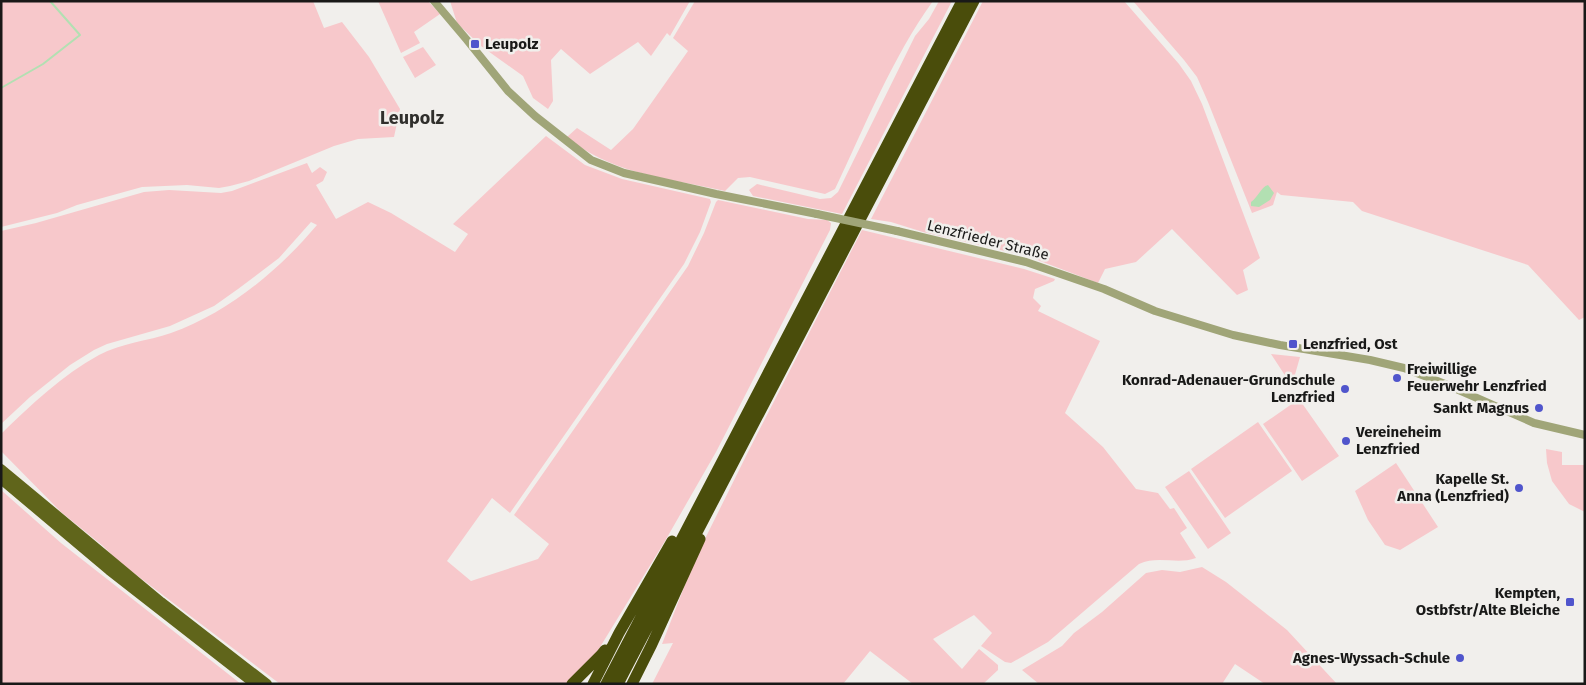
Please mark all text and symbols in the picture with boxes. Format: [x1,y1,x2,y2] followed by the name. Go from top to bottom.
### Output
[485,35,539,53] place label: Leupolz
[469,38,481,50] marker: Leupolz
[380,107,444,129] district label: Leupolz
[925,216,1051,264] street label: Lenzfrieder Straße
[1303,335,1398,353] place label: Lenzfried, Ost
[1287,338,1299,350] marker: Lenzfried, Ost
[1407,360,1547,395] place label: Freiwillige Feuerwehr Lenzfried
[1122,371,1335,406] place label: Konrad-Adenauer-Grundschule Lenzfried
[1391,372,1403,384] marker: Freiwillige Feuerwehr Lenzfried
[1339,383,1351,395] marker: Konrad-Adenauer-Grundschule Lenzfried
[1433,399,1529,417] place label: Sankt Magnus
[1533,402,1545,414] marker: Sankt Magnus
[1355,423,1441,458] place label: Vereineheim Lenzfried
[1340,435,1352,447] marker: Vereineheim Lenzfried
[1396,470,1509,505] place label: Kapelle St. Anna (Lenzfried)
[1513,482,1525,494] marker: Kapelle St. Anna (Lenzfried)
[1416,584,1560,619] place label: Kempten, Ostbfstr/Alte Bleiche
[1564,596,1576,608] marker: Kempten, Ostbfstr/Alte Bleiche
[1292,649,1450,667] place label: Agnes-Wyssach-Schule
[1454,652,1466,664] marker: Agnes-Wyssach-Schule

